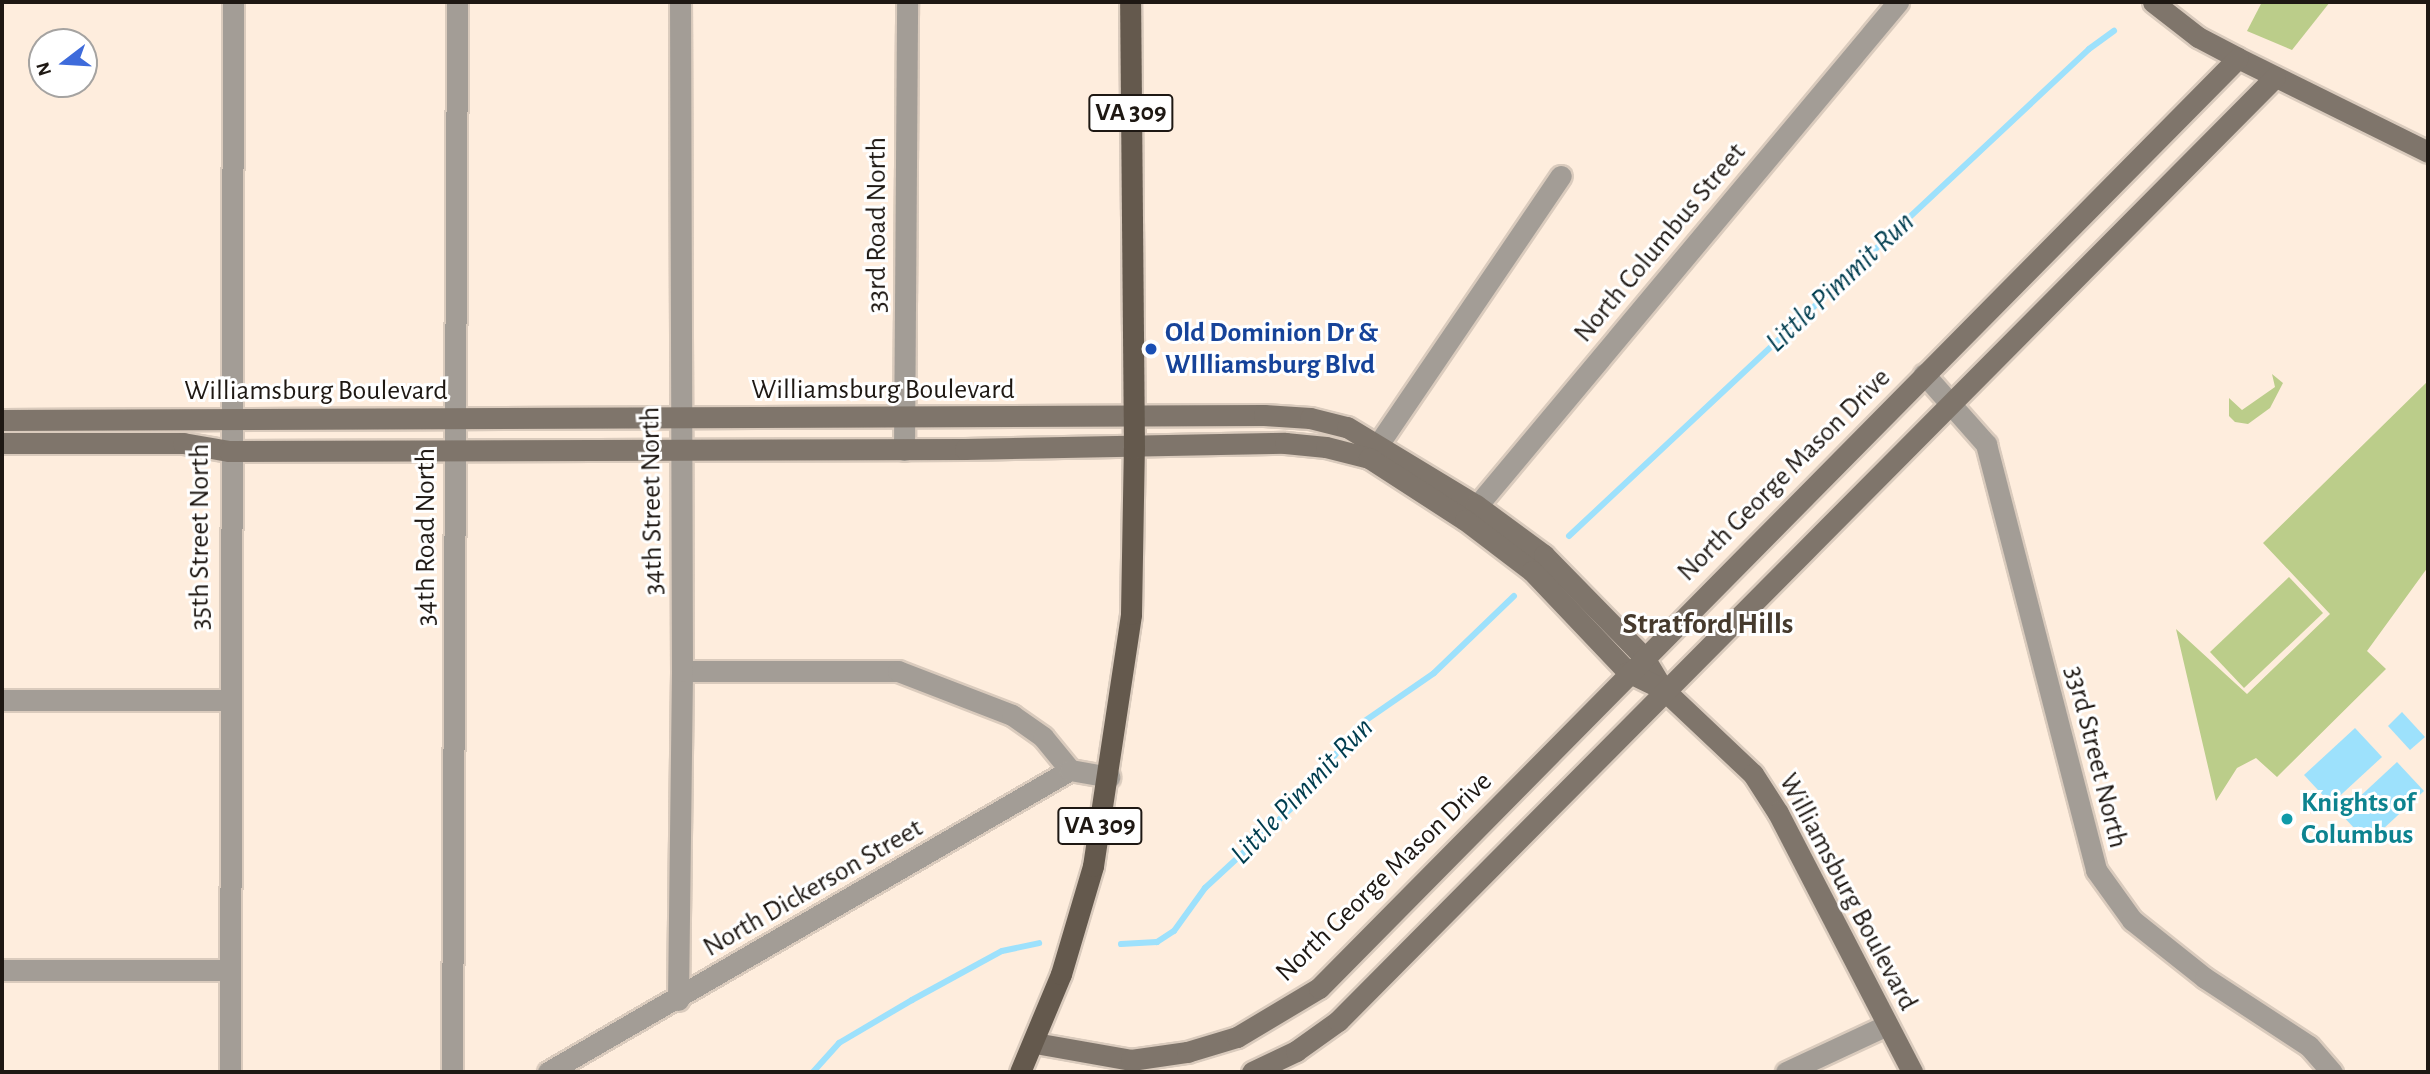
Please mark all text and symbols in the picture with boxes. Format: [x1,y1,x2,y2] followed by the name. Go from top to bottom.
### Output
[28,28,98,98] north arrow
[33,60,55,78] text: N
[1087,90,1175,136] road number: VA 309
[860,137,894,313] street label: 33rd Road North
[1567,137,1753,349] street label: North Columbus Street
[1758,204,1922,360] water label: Little Pimmit Run
[1165,316,1378,382] place label: Old Dominion Dr & WIlliamsburg Blvd
[1143,341,1159,357] marker: Old Dominion Dr & WIlliamsburg Blvd
[1670,361,1898,589] street label: North George Mason Drive
[751,373,1015,407] street label: Williamsburg Boulevard
[184,374,448,408] street label: Williamsburg Boulevard
[634,407,670,595] street label: 34th Street North
[183,444,217,630] street label: 35th Street North
[409,448,443,626] street label: 34th Road North
[1623,606,1793,642] district label: Stratford Hills
[2057,663,2135,851] street label: 33rd Street North
[1223,710,1381,872] water label: Little Pimmit Run
[1269,765,1499,989] street label: North George Mason Drive
[1771,768,1925,1016] street label: Williamsburg Boulevard
[2301,786,2415,852] place label: Knights of Columbus
[1056,804,1144,848] road number: VA 309
[697,811,929,965] street label: North Dickerson Street
[2279,811,2295,827] marker: Knights of Columbus

